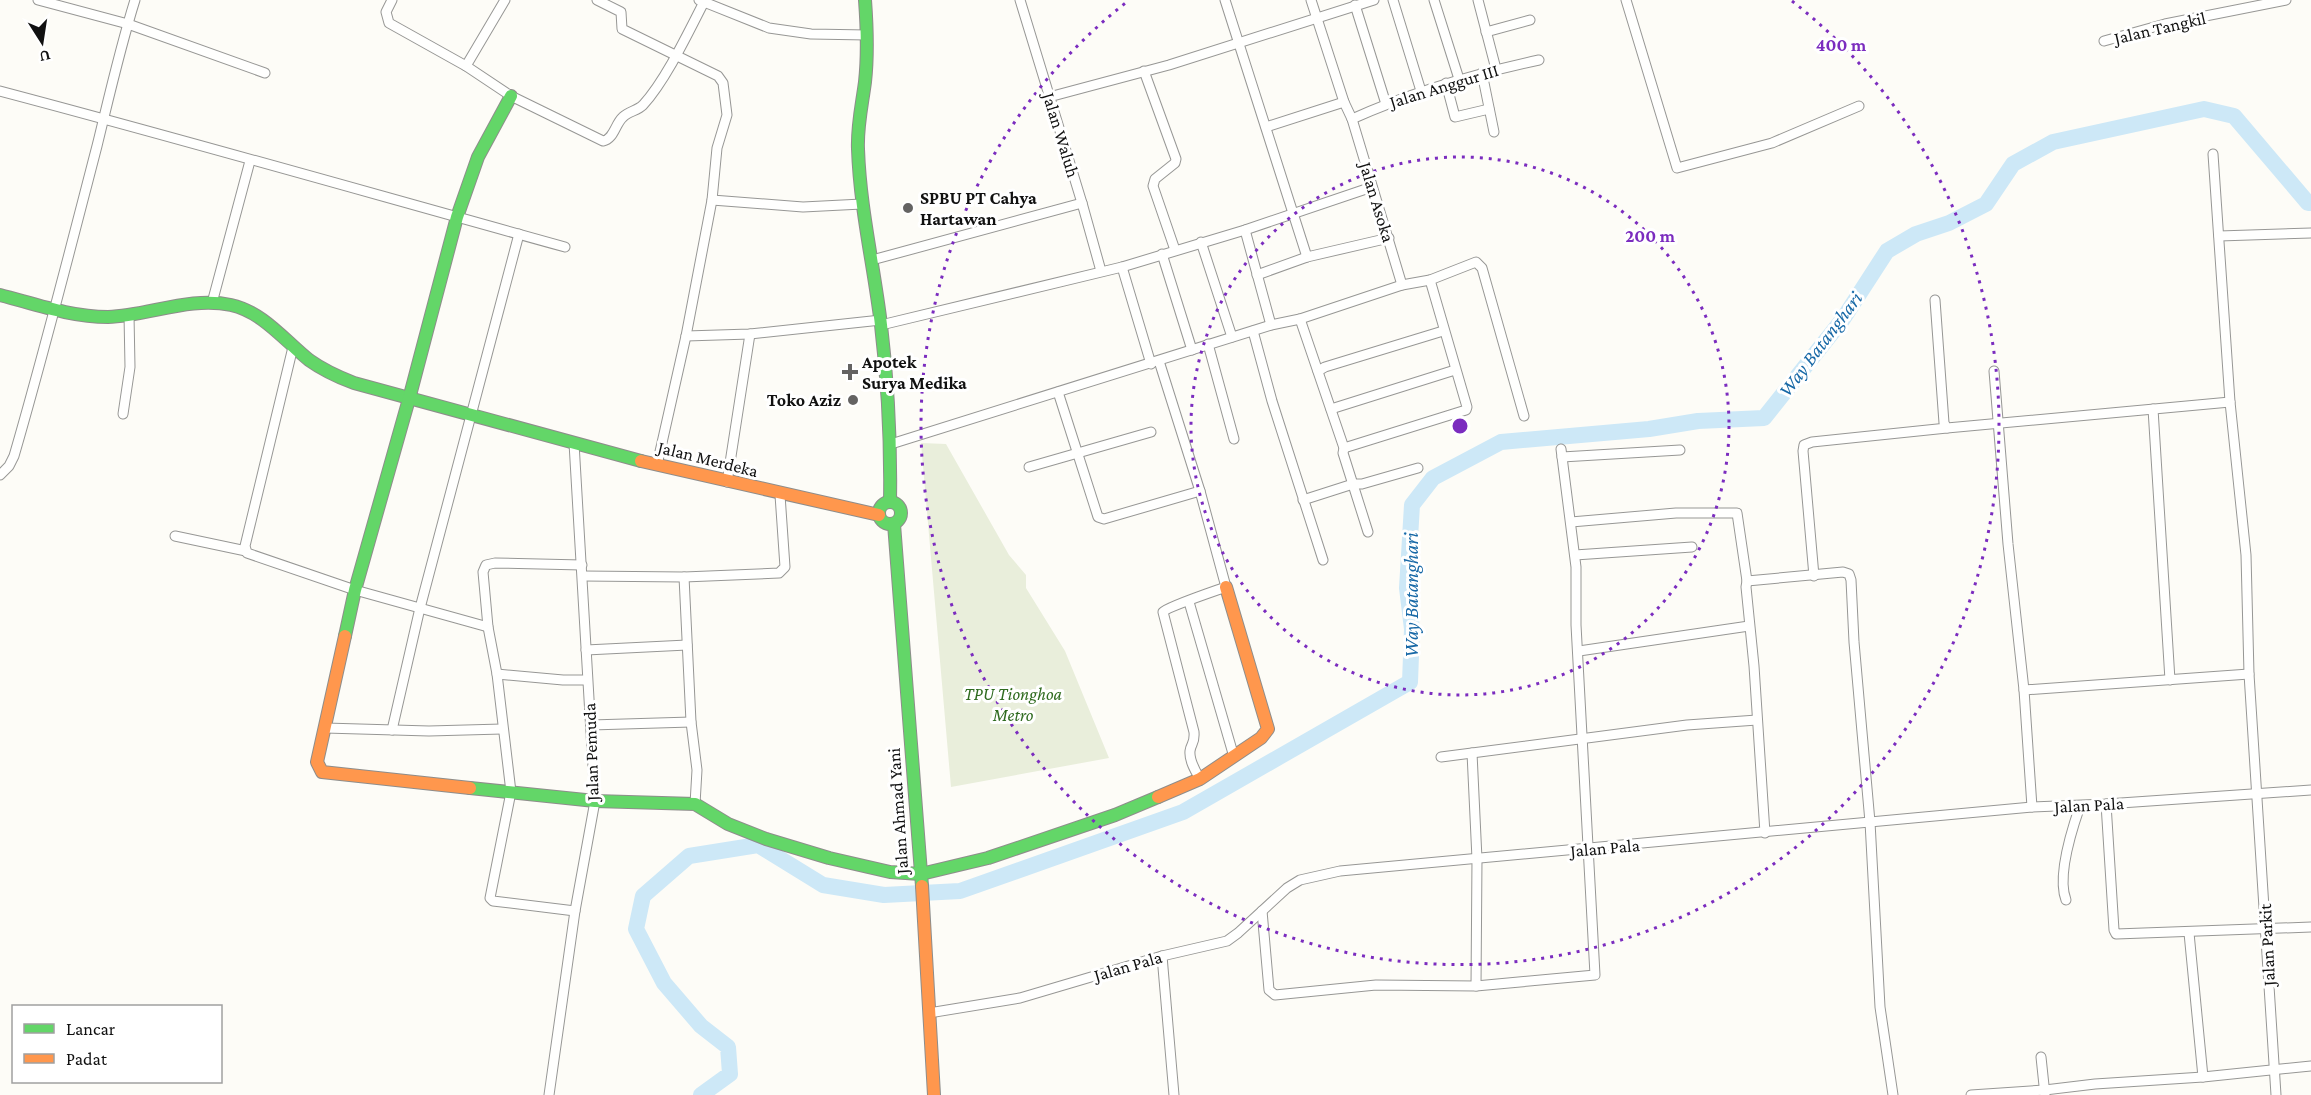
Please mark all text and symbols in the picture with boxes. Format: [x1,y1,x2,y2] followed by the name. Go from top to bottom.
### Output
[2110,8,2208,49] street label: Jalan Tangkil
[12,12,72,72] north arrow
[1816,35,1867,55] text: 400 m
[38,47,52,66] text: U
[1385,60,1501,113] street label: Jalan Anggur III
[1038,88,1083,180] street label: Jalan Waluh
[1355,158,1399,245] street label: Jalan Asoka
[920,188,1037,229] place label: SPBU PT Cahya Hartawan
[901,201,915,215] marker: SPBU PT Cahya Hartawan
[1625,226,1676,246] text: 200 m
[1774,287,1868,401] water label: Way Batanghari
[861,352,967,393] place label: Apotek Surya Medika
[843,365,857,379] marker: Apotek Surya Medika
[767,390,841,410] place label: Toko Aziz
[846,393,860,407] marker: Toko Aziz
[1450,416,1470,436] centre of rings
[654,436,760,481] street label: Jalan Merdeka
[1400,532,1423,658] water label: Way Batanghari
[964,684,1063,725] park label: TPU Tionghoa Metro
[579,703,603,803] street label: Jalan Pemuda
[884,747,913,877] street label: Jalan Ahmad Yani
[2052,793,2124,817] street label: Jalan Pala
[1567,835,1641,861] street label: Jalan Pala
[2255,902,2279,989] street label: Jalan Parkit
[1090,947,1164,986] street label: Jalan Pala
[12,1005,222,1083] legend
[66,1019,116,1039] text: Lancar
[66,1049,108,1069] text: Padat

